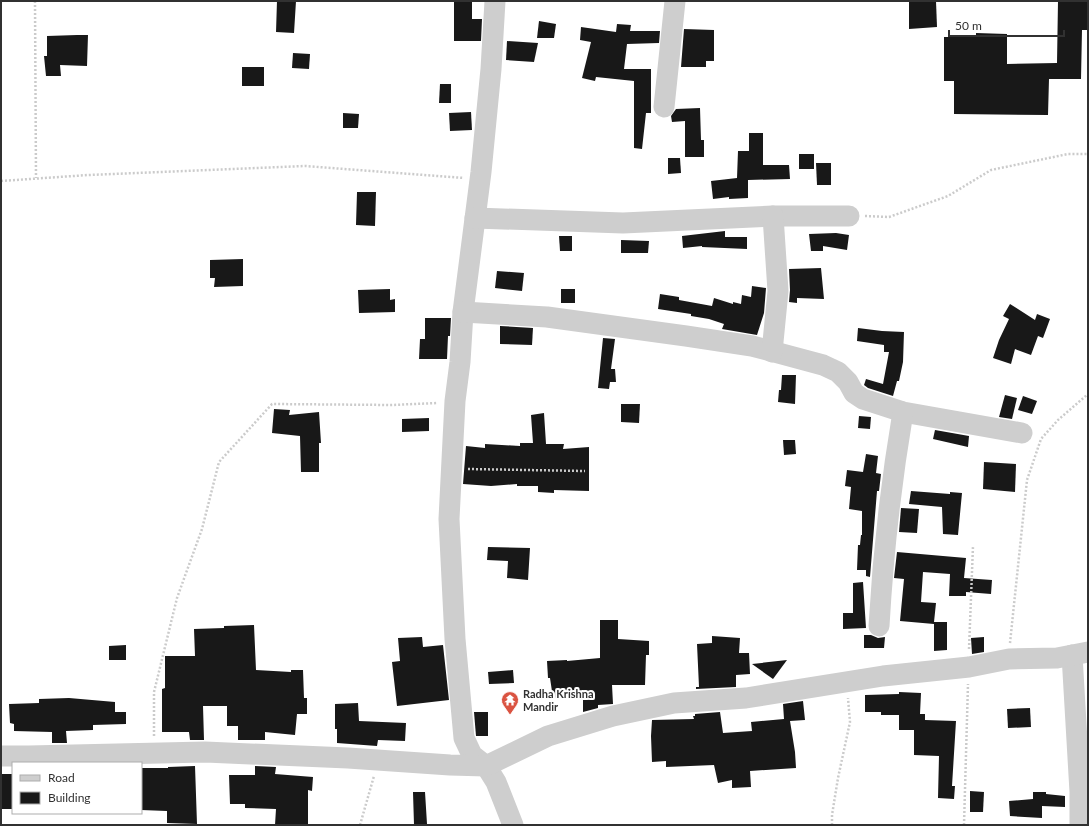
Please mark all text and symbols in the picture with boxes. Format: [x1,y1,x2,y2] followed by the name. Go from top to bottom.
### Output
[949,12,1064,38] scale bar
[955,18,982,33] text: 50 m
[523,687,594,713] place label: Radha Krishna Mandir
[500,690,520,715] temple icon: Radha Krishna Mandir
[12,762,142,814] legend
[48,770,75,785] text: Road
[48,790,91,805] text: Building

